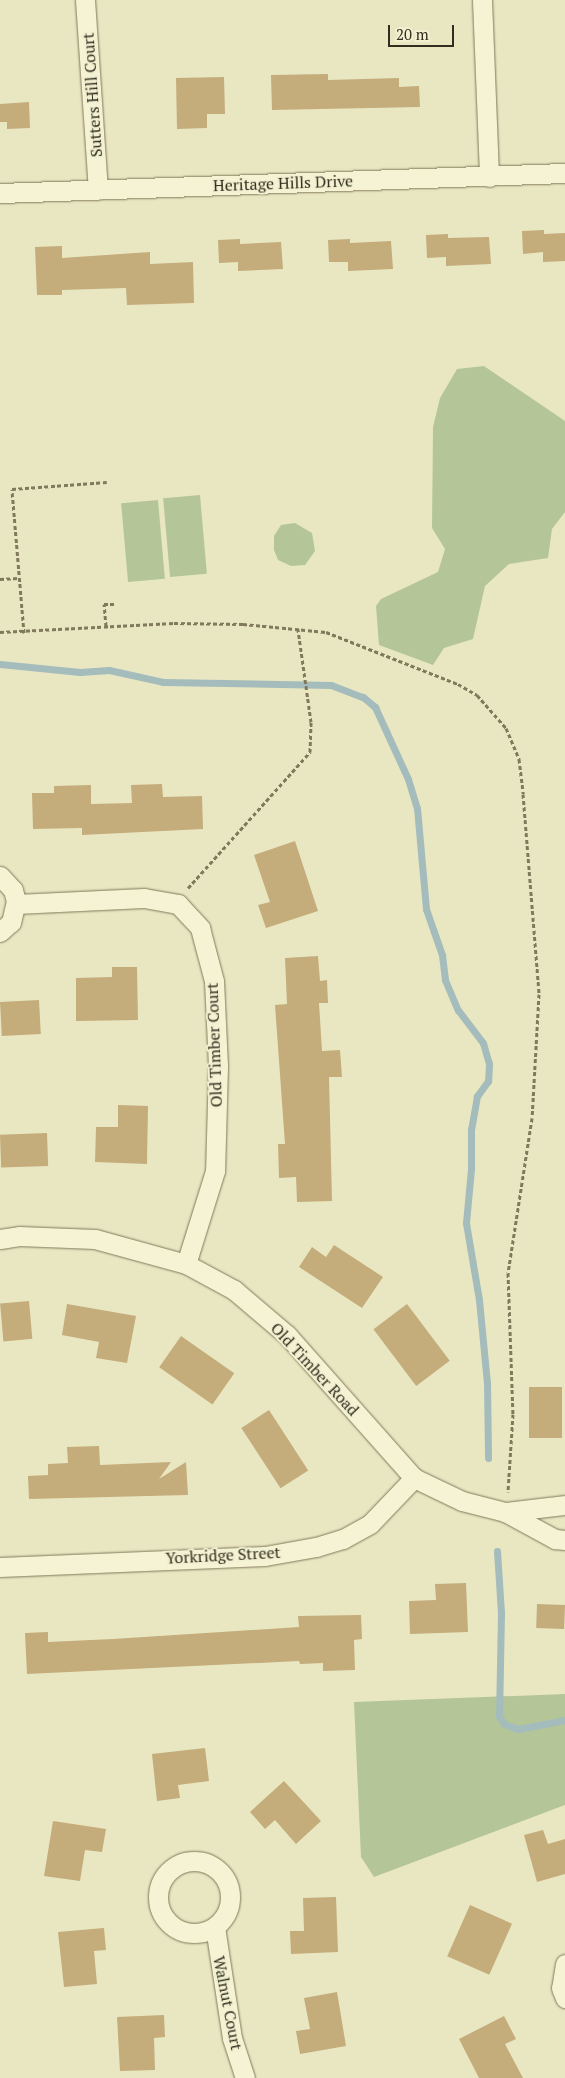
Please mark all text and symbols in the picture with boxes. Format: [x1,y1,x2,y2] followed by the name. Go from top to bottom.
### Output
[390,15,456,47] scale bar
[396,24,429,44] text: 20 m
[78,32,106,158] street label: Sutters Hill Court
[213,171,353,195] street label: Heritage Hills Drive
[202,982,226,1108] street label: Old Timber Court
[267,1318,363,1420] street label: Old Timber Road
[165,1542,281,1568] street label: Yorkridge Street
[209,1954,247,2052] street label: Walnut Court

